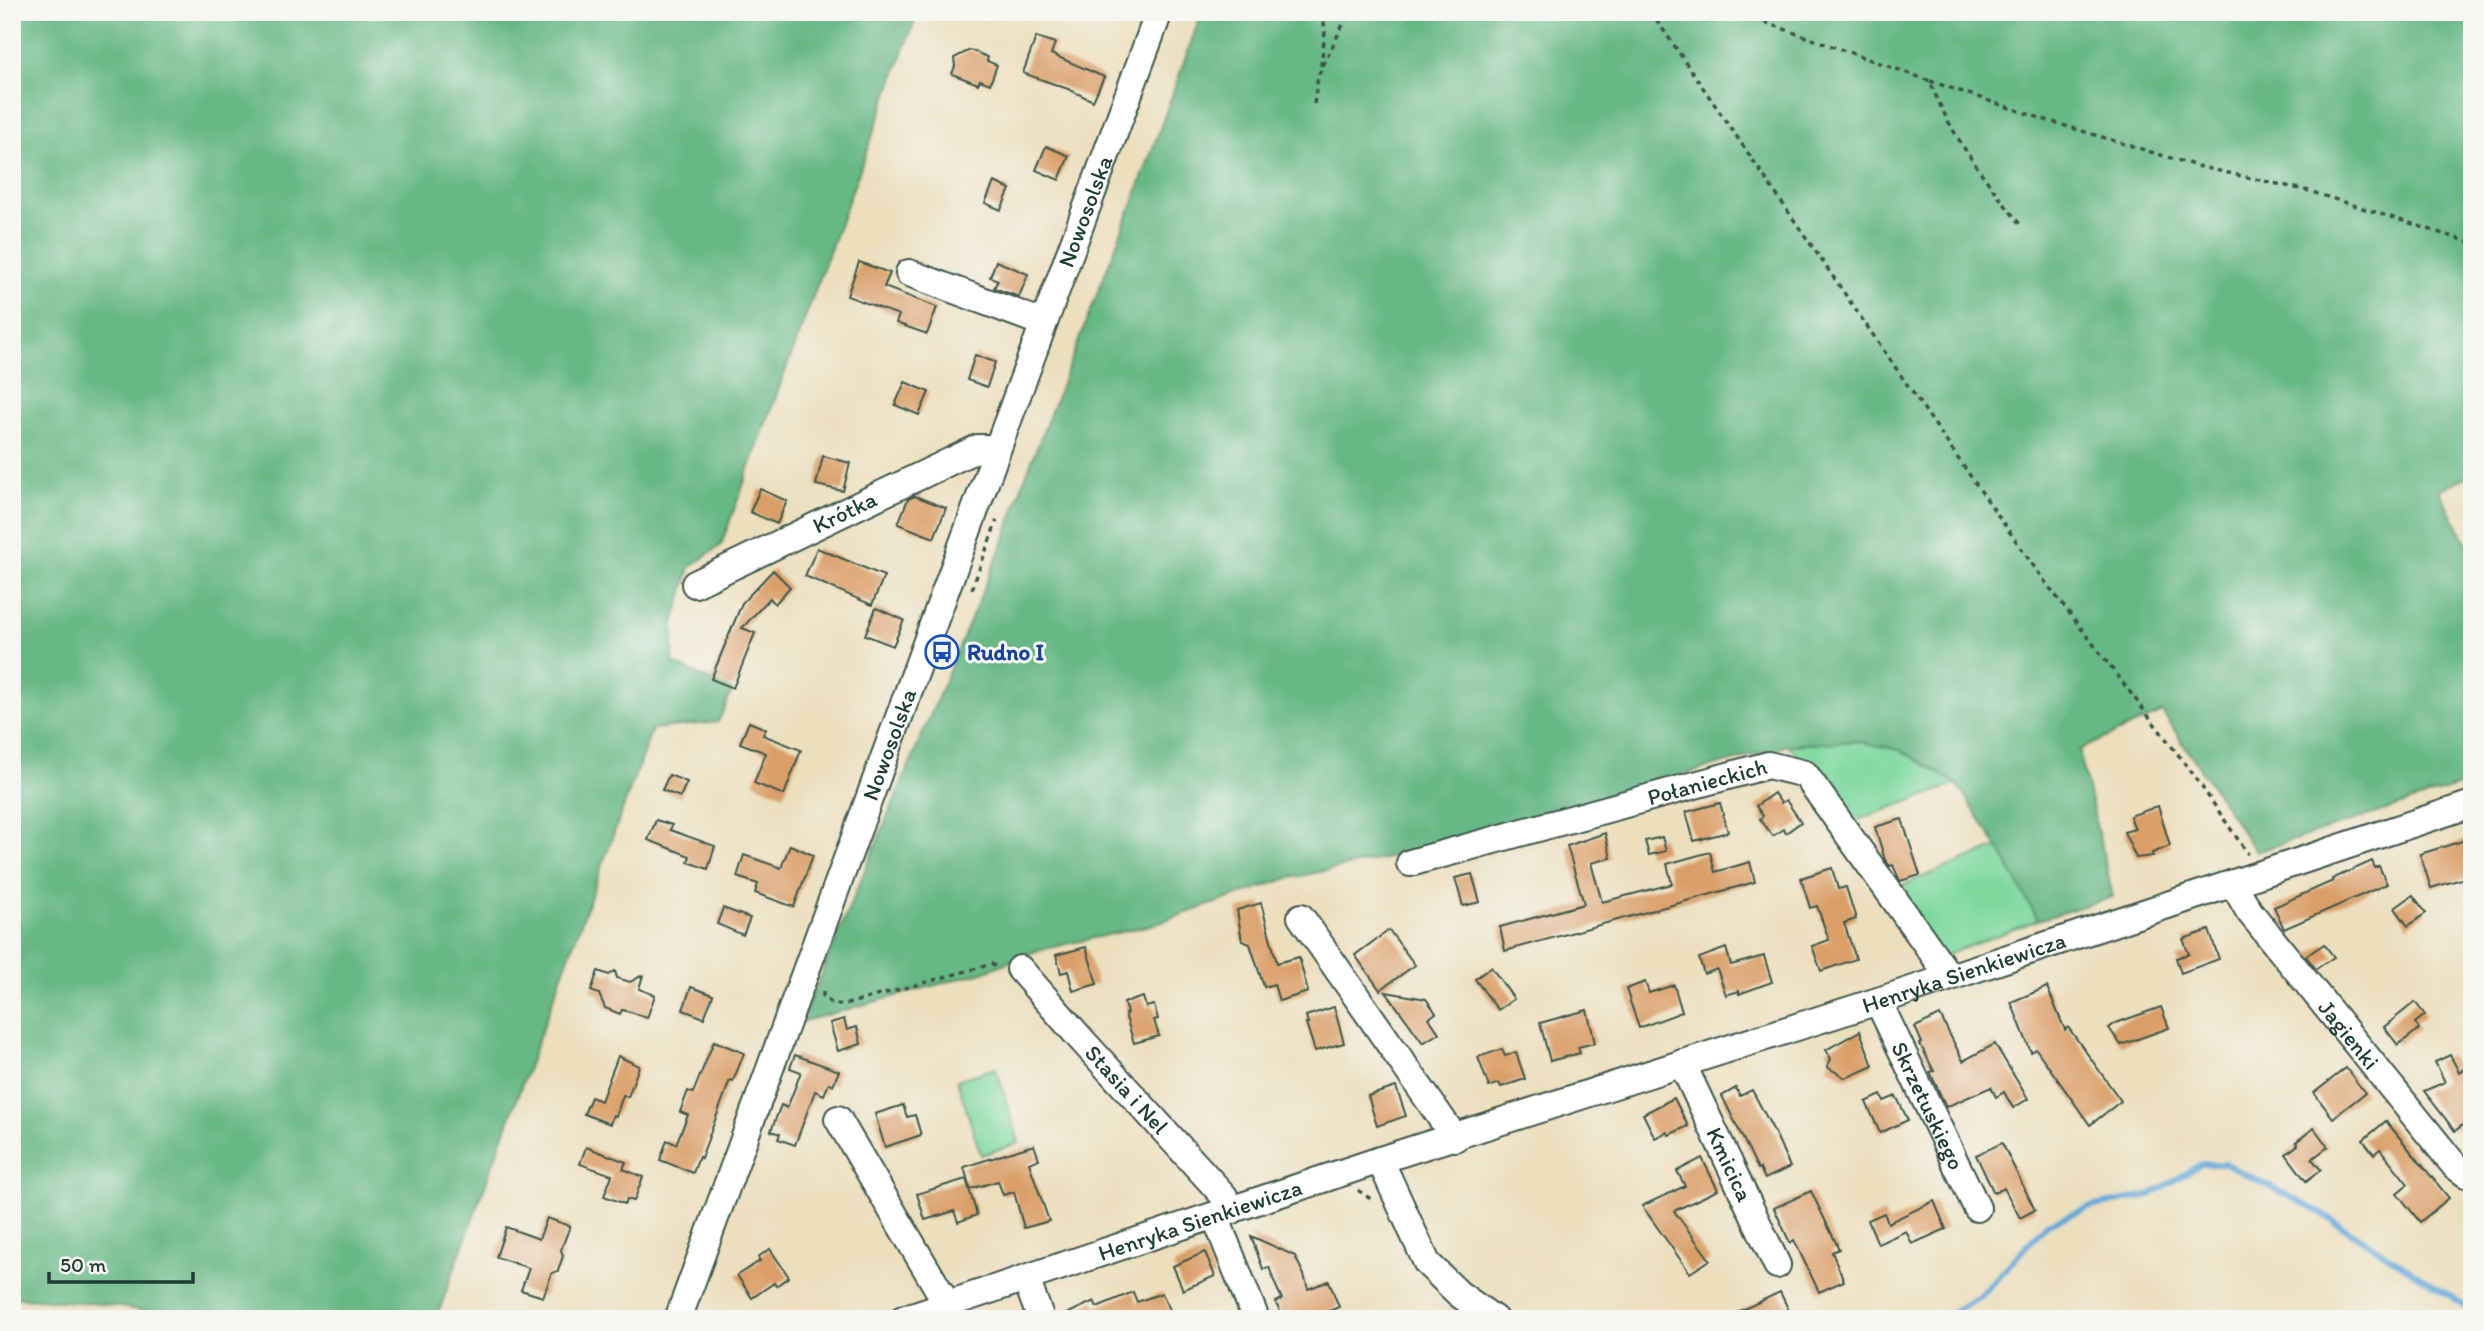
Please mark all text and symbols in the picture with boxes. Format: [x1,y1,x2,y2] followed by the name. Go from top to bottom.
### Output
[1052,152,1118,271] street label: Nowosolska
[808,485,881,539] street label: Krótka
[923,633,961,671] bus stop icon: Rudno I
[967,638,1044,666] place label: Rudno I
[856,685,922,804] street label: Nowosolska
[1644,752,1770,811] street label: Połanieckich
[1859,926,2069,1019] street label: Henryka Sienkiewicza
[2312,994,2385,1075] street label: Jagienki
[1885,1037,1971,1174] street label: Skrzetuskiego
[1079,1039,1175,1140] street label: Stasia i Nel
[1700,1123,1759,1206] street label: Kmicica
[1095,1173,1305,1267] street label: Henryka Sienkiewicza
[49,1240,192,1284] scale bar
[60,1252,107,1277] text: 50 m

